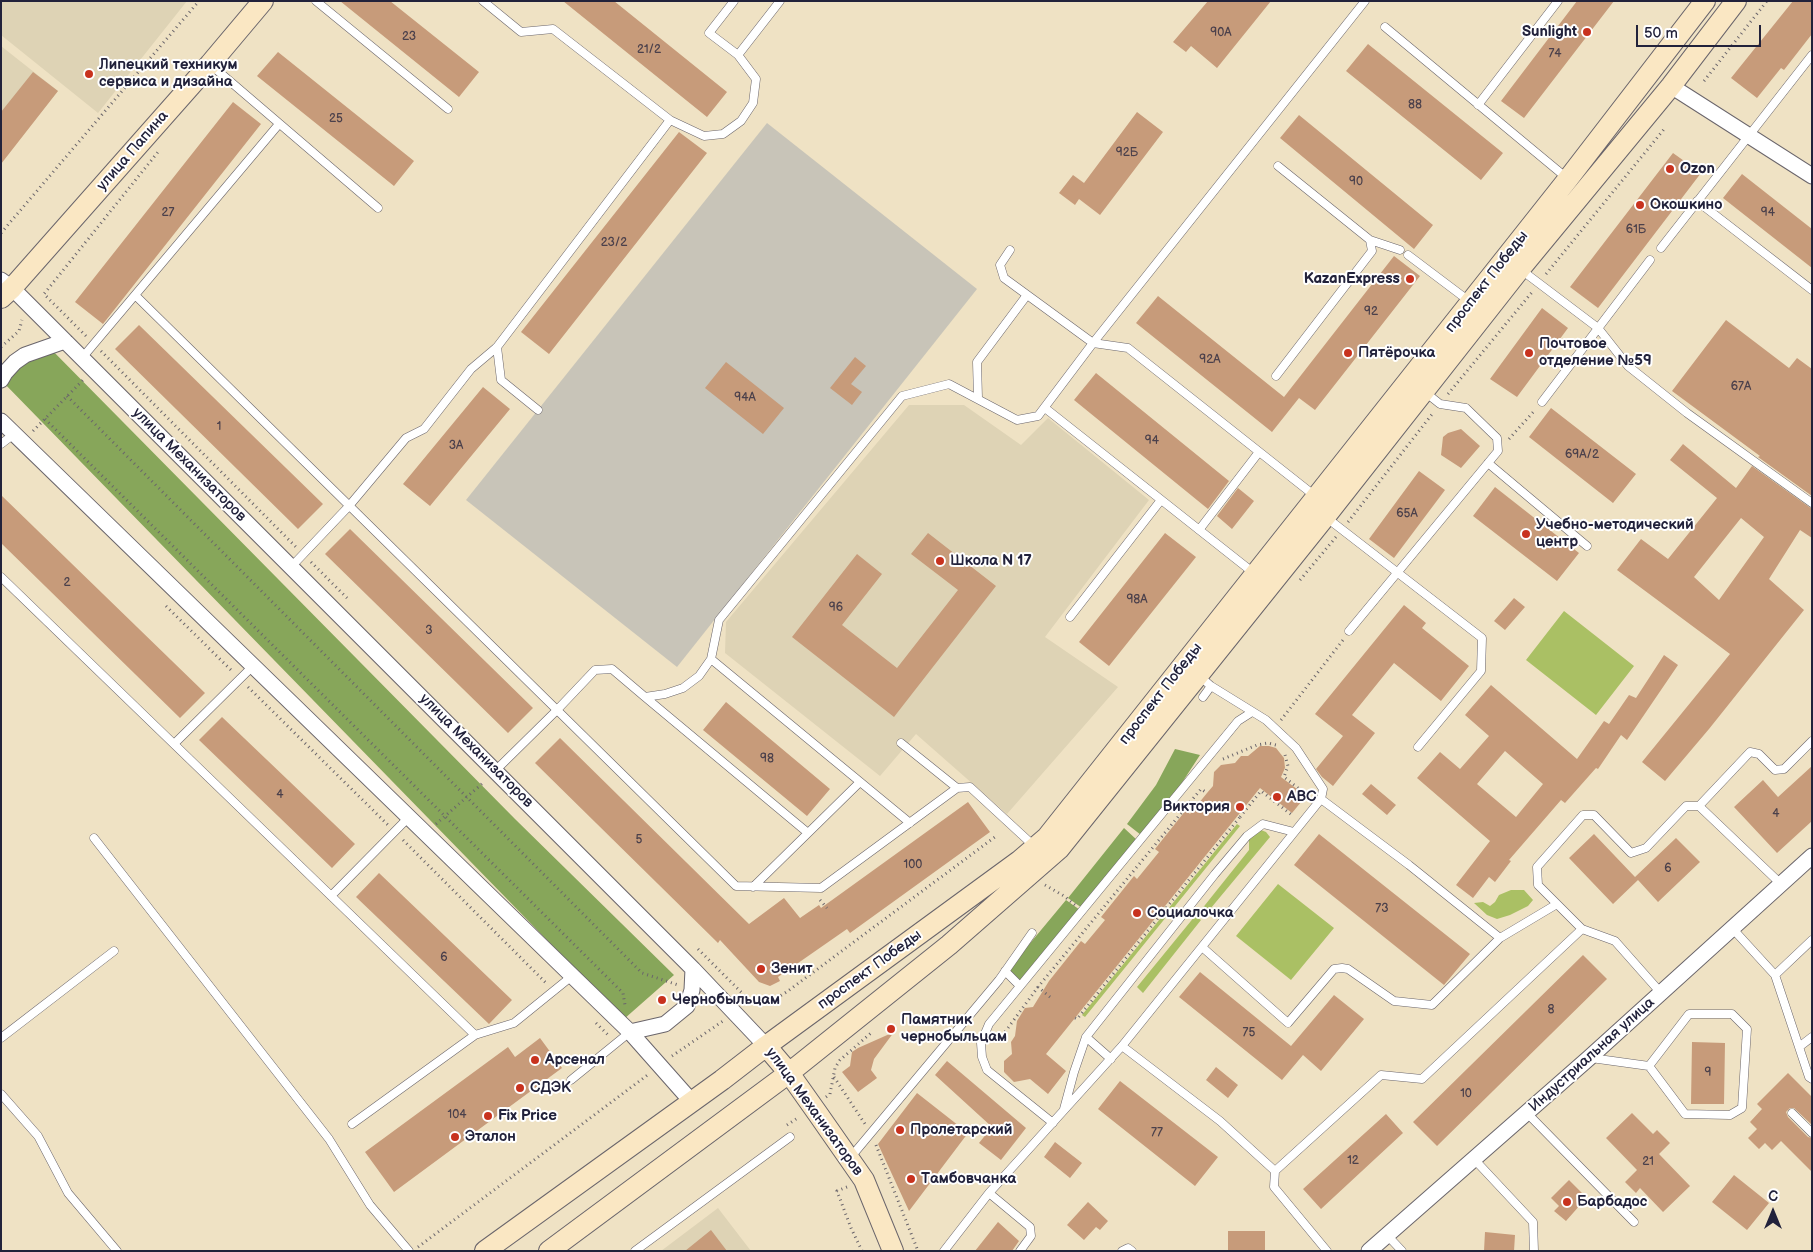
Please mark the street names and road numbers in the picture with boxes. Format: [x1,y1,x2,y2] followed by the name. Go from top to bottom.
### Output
[93,107,173,195] street label: улица Папина
[1442,228,1532,336] street label: проспект Победы
[128,404,250,526] street label: улица Механизаторов
[1116,640,1206,748] street label: проспект Победы
[415,690,537,812] street label: улица Механизаторов
[815,926,925,1014] street label: проспект Победы
[1525,994,1659,1116] street label: Индустриальная улица
[762,1045,866,1179] street label: улица Механизаторов

